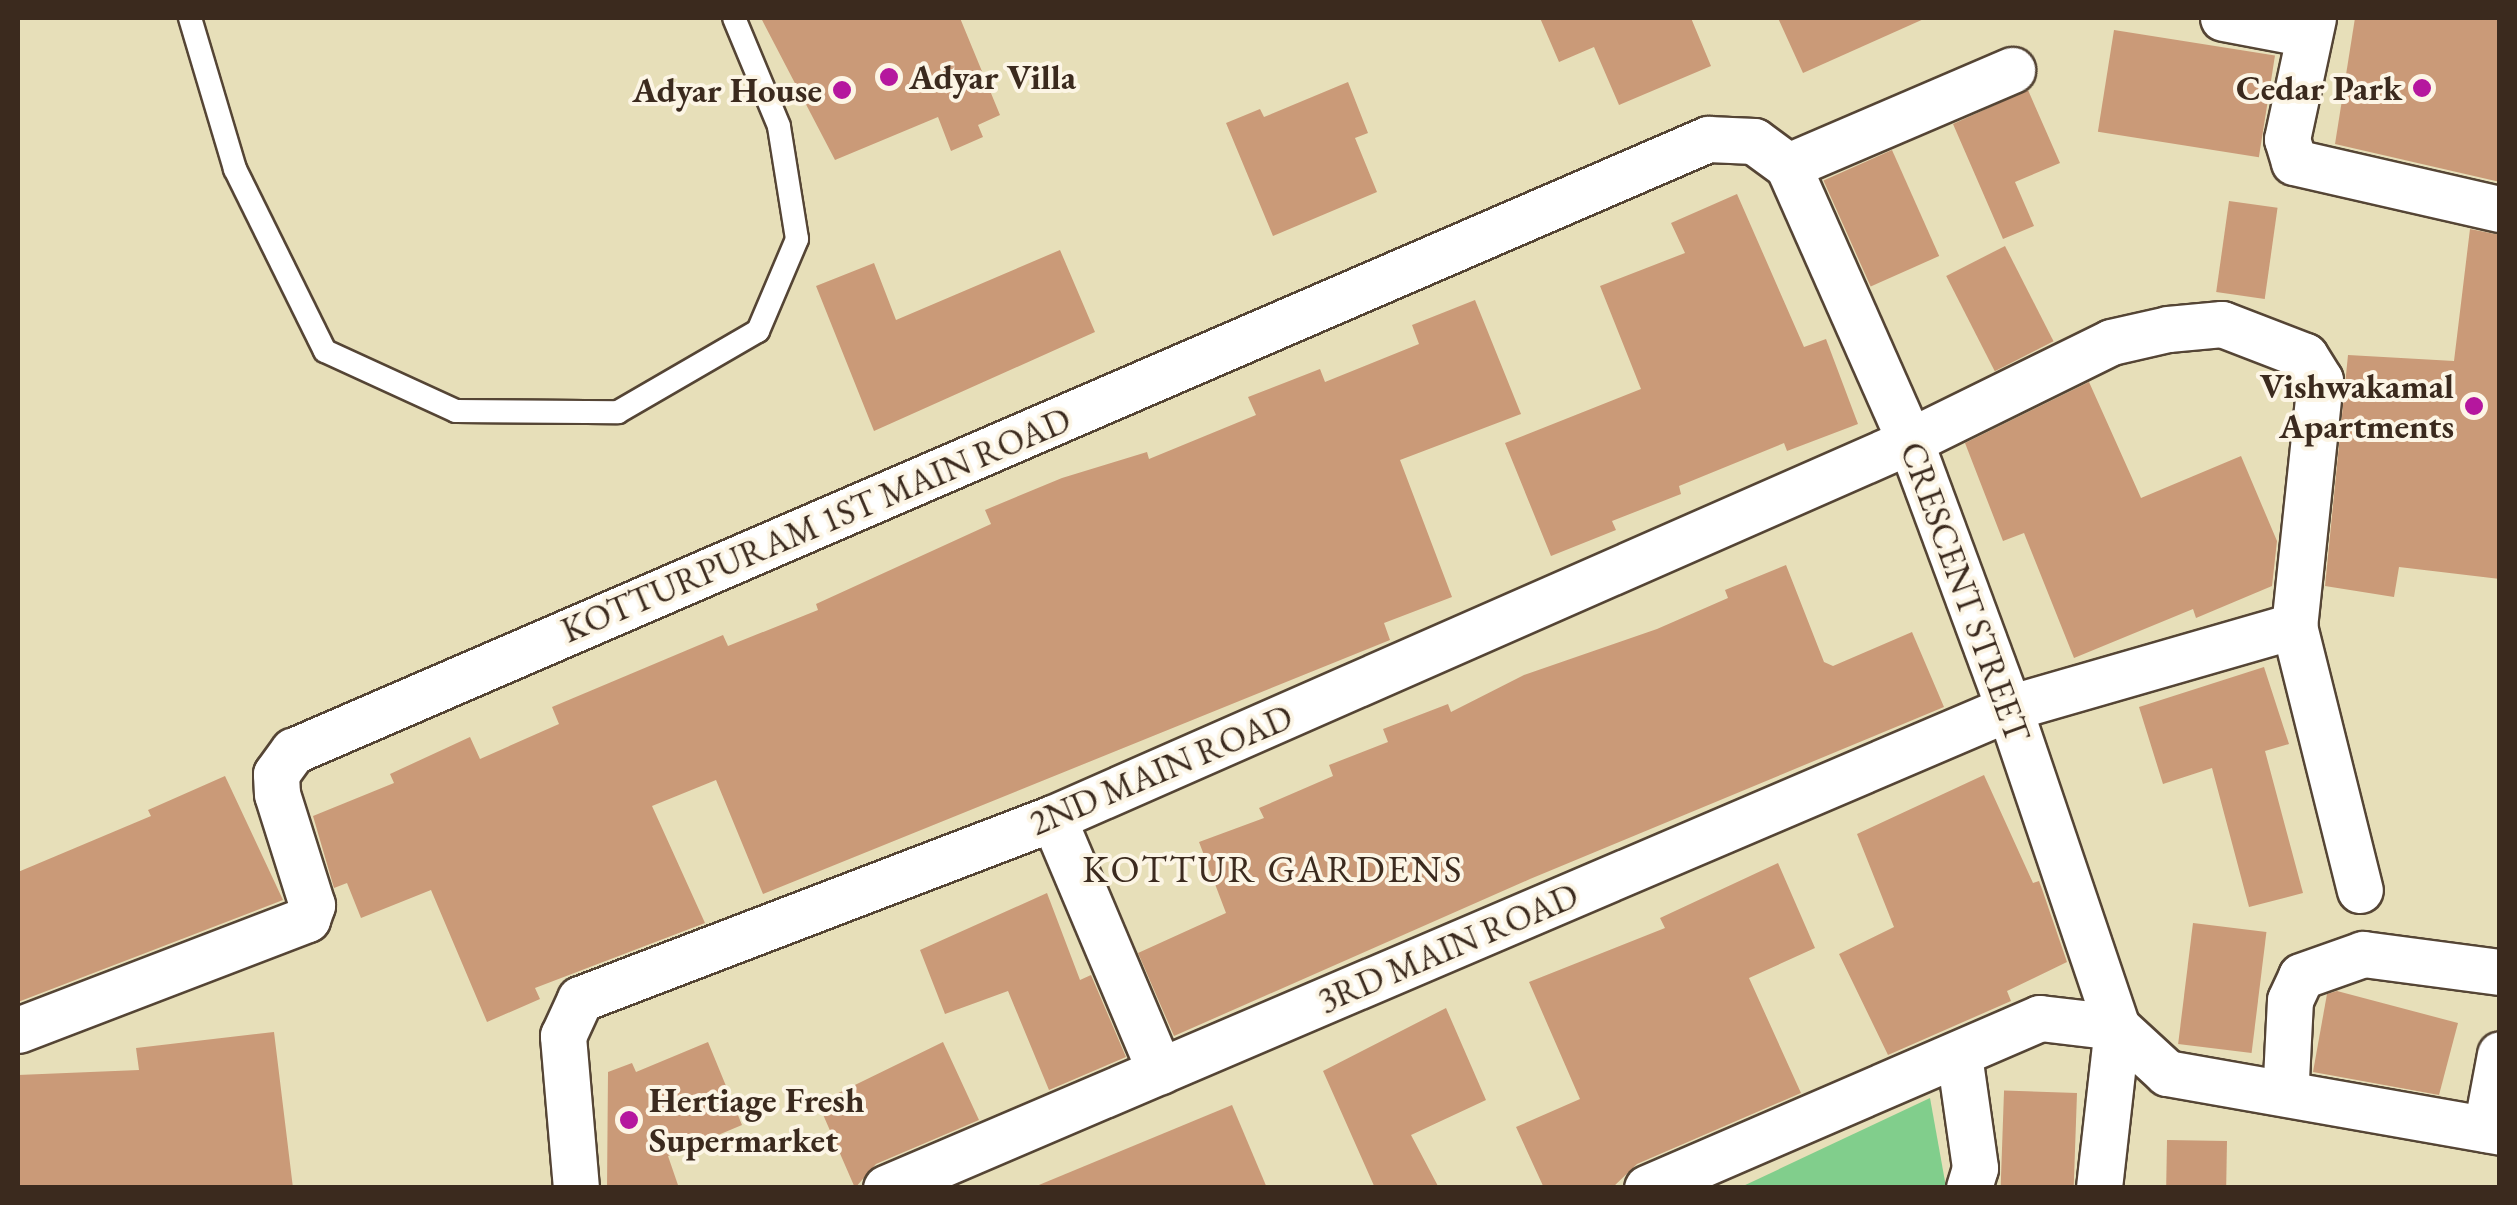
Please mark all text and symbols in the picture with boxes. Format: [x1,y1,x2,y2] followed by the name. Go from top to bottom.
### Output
[909,56,1076,98] place label: Adyar Villa
[878,66,900,88] marker: Adyar Villa
[2236,67,2402,109] place label: Cedar Park
[632,69,822,111] place label: Adyar House
[2411,77,2433,99] marker: Cedar Park
[831,79,853,101] marker: Adyar House
[2260,365,2454,447] place label: Vishwakamal Apartments
[2463,395,2485,417] marker: Vishwakamal Apartments
[555,398,1077,652] street label: KOTTURPURAM 1ST MAIN ROAD
[1891,436,2039,748] street label: CRESCENT STREET
[1023,696,1299,844] street label: 2ND MAIN ROAD
[1082,846,1464,892] district label: KOTTUR GARDENS
[1312,874,1584,1022] street label: 3RD MAIN ROAD
[649,1079,865,1161] place label: Hertiage Fresh Supermarket
[618,1109,640,1131] marker: Hertiage Fresh Supermarket

